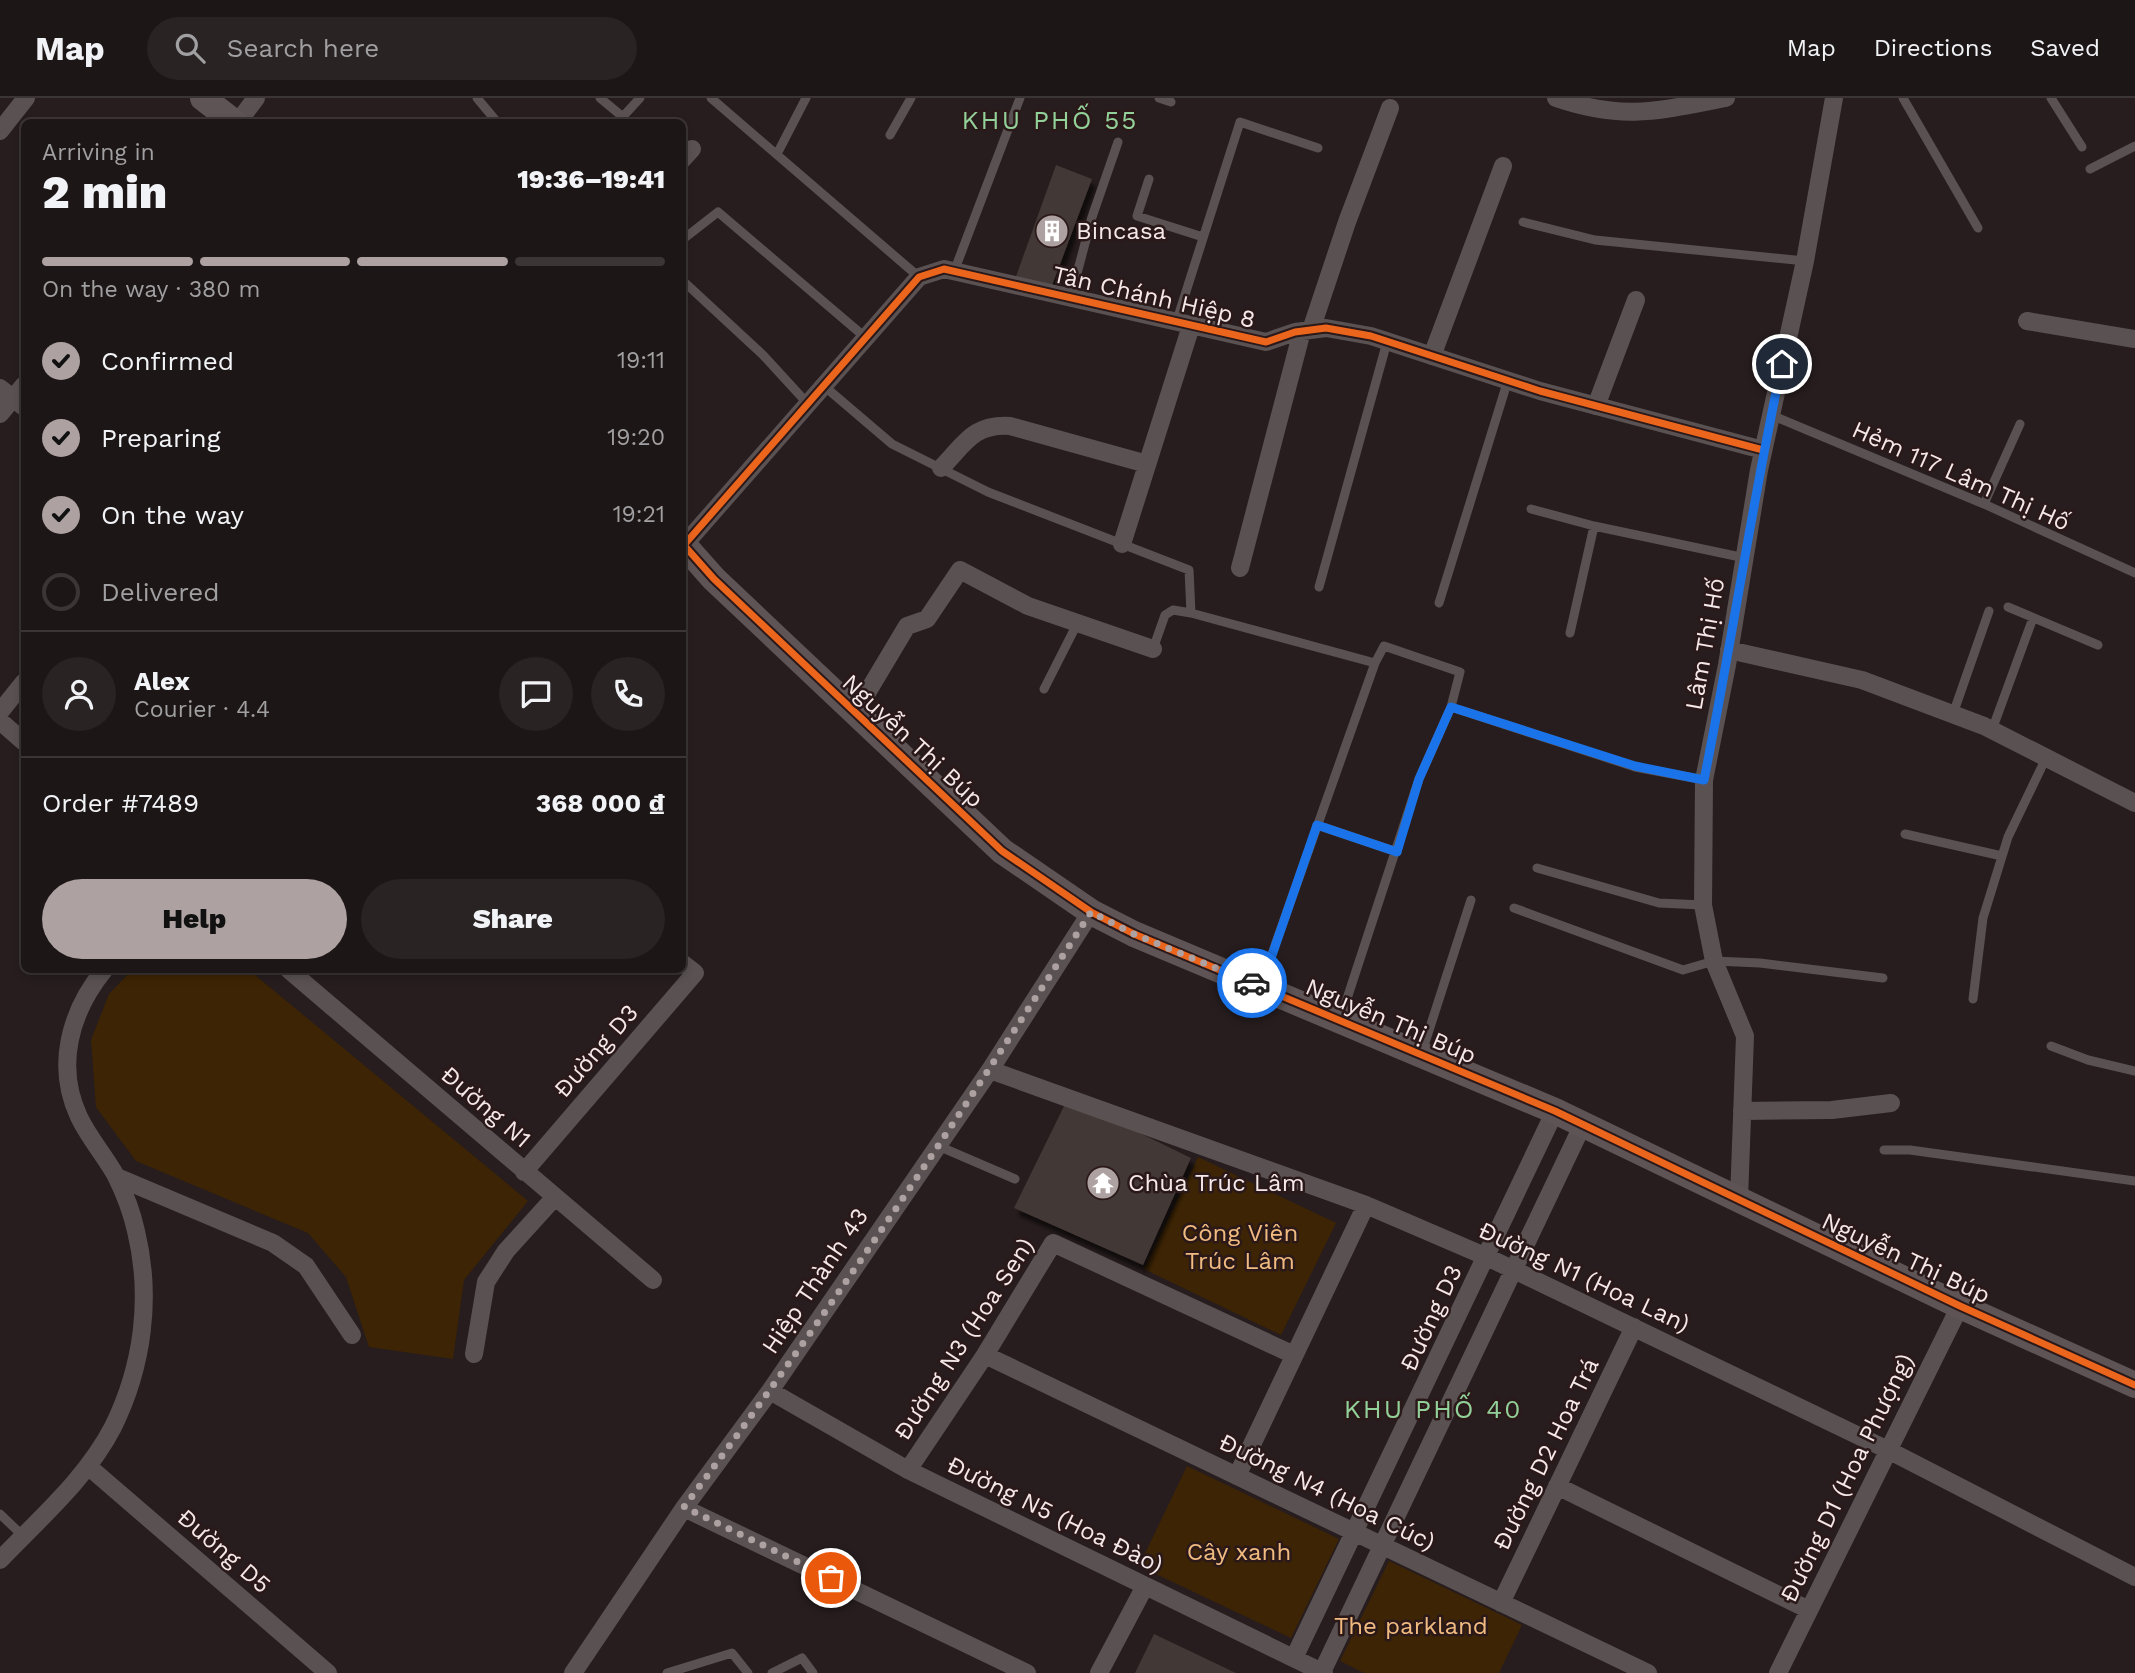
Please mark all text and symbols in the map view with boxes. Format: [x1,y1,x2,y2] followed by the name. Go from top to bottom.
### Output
[147,17,637,80] search box
[35,29,105,68] text: Map
[171,29,209,67] icon: search
[227,33,379,63] text: Search here
[1787,34,1836,62] text: Map
[1874,34,1992,62] text: Directions
[2030,34,2100,62] text: Saved
[962,103,1138,135] district label: KHU PHỐ 55
[42,139,155,166] text: Arriving in
[517,164,665,194] text: 19:36–19:41
[42,165,167,219] text: 2 min
[1033,212,1071,250] building icon: Bincasa
[1076,217,1166,245] place label: Bincasa
[1050,260,1258,334] street label: Tân Chánh Hiệp 8
[42,276,260,303] text: On the way · 380 m
[1752,334,1812,394] pin
[42,342,80,380] icon: check
[1763,345,1801,383] icon: home
[101,346,234,376] text: Confirmed
[617,347,665,374] text: 19:11
[1848,415,2074,537] street label: Hẻm 117 Lâm Thị Hố
[42,419,80,457] icon: check
[101,423,221,453] text: Preparing
[607,424,665,451] text: 19:20
[42,496,80,534] icon: check
[101,500,244,530] text: On the way
[613,501,665,528] text: 19:21
[1680,576,1730,712] street label: Lâm Thị Hố
[101,577,220,607] text: Delivered
[42,657,116,731] button: person
[499,657,573,731] button: chat
[591,657,665,731] button: phone
[134,666,190,696] text: Alex
[837,669,989,813] street label: Nguyễn Thị Búp
[134,696,270,723] text: Courier · 4.4
[42,788,199,818] text: Order #7489
[536,788,665,818] text: 368 000 ₫
[42,879,347,959] button: Help
[361,879,665,959] button: Share
[1217,948,1287,1018] courier
[1233,964,1271,1002] icon: car
[1302,972,1480,1070] street label: Nguyễn Thị Búp
[548,999,644,1103] street label: Đường D3
[435,1060,537,1154] street label: Đường N1
[1084,1164,1122,1202] temple icon: Chùa Trúc Lâm
[1128,1169,1305,1197] place label: Chùa Trúc Lâm
[756,1203,874,1359] street label: Hiệp Thành 43
[1817,1207,1995,1309] street label: Nguyễn Thị Búp
[1474,1216,1694,1338] street label: Đường N1 (Hoa Lan)
[1182,1219,1298,1275] park label: Công Viên Trúc Lâm
[888,1233,1040,1445] street label: Đường N3 (Hoa Sen)
[1394,1260,1468,1376] street label: Đường D3
[1774,1349,1920,1607] street label: Đường D1 (Hoa Phượng)
[1487,1353,1605,1555] street label: Đường D2 Hoa Trá
[1344,1392,1522,1424] district label: KHU PHỐ 40
[1215,1428,1439,1556] street label: Đường N4 (Hoa Cúc)
[943,1451,1167,1579] street label: Đường N5 (Hoa Đào)
[172,1503,276,1599] street label: Đường D5
[1187,1538,1291,1566] park label: Cây xanh
[801,1548,861,1608] pin
[812,1559,850,1597] icon: bag
[1334,1612,1488,1640] park label: The parkland

